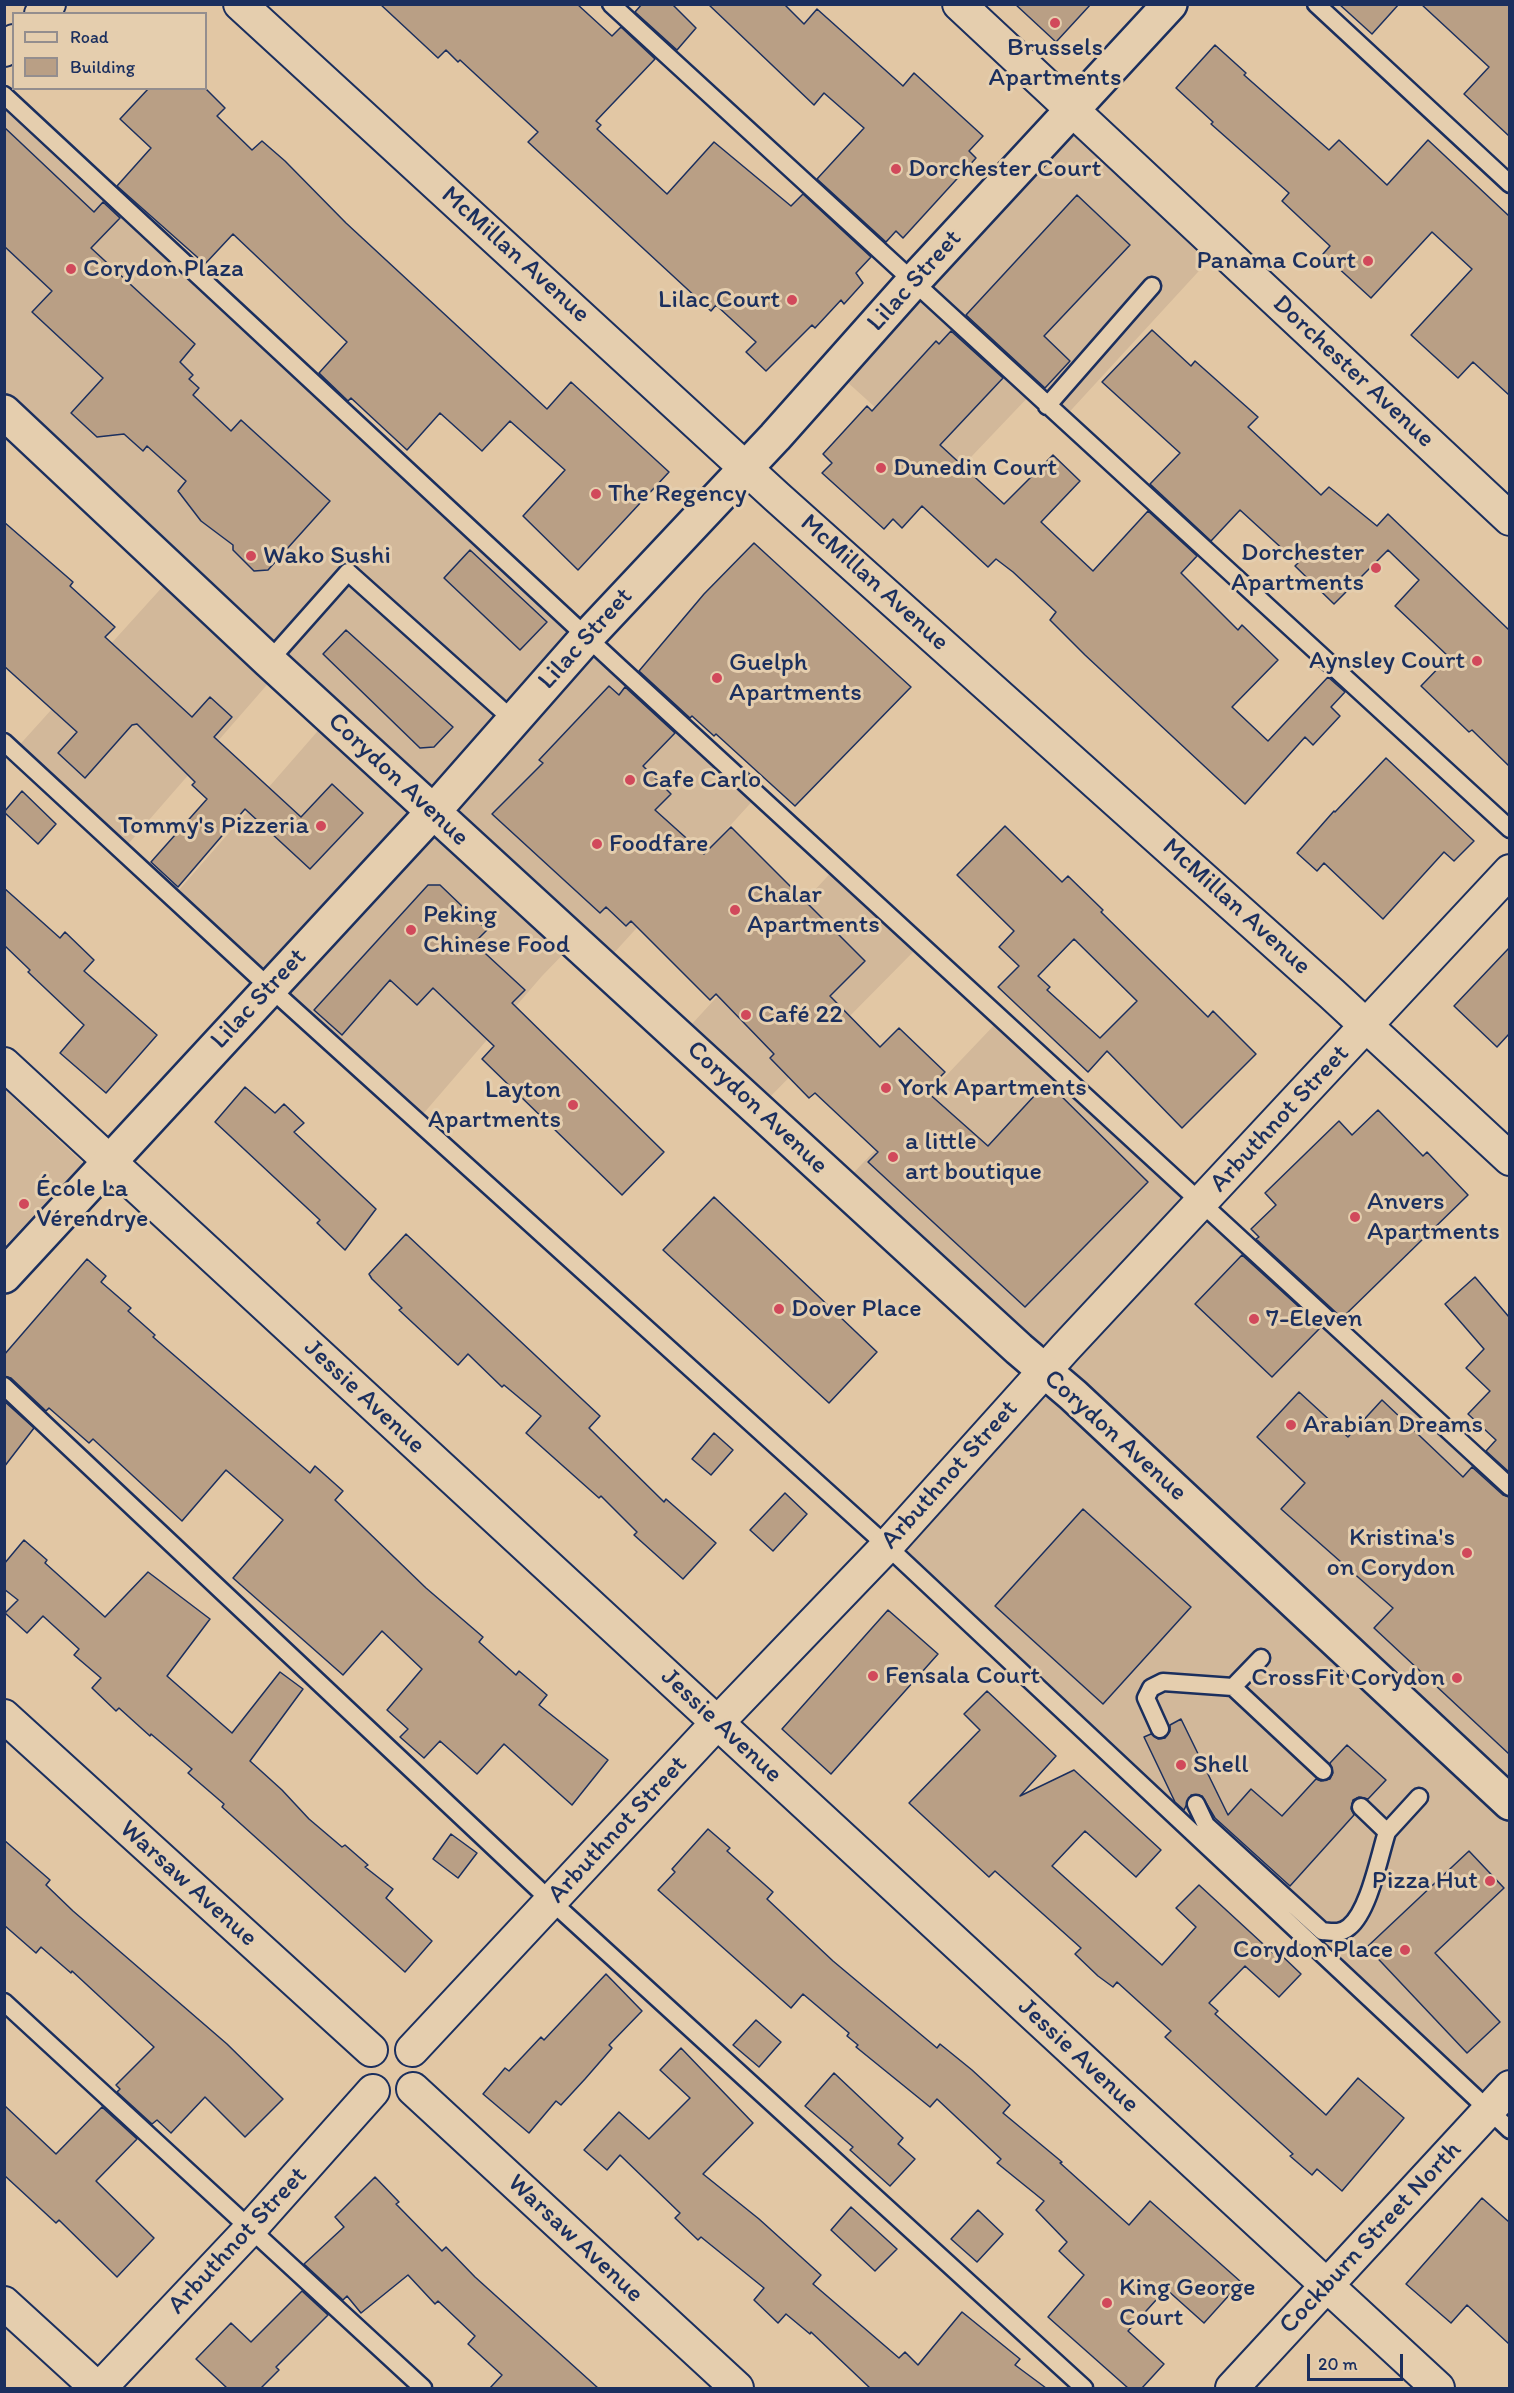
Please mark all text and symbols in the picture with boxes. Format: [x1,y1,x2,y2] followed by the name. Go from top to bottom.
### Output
[12,12,207,90] legend
[1048,16,1062,30] marker: Brussels Apartments
[70,26,109,48] text: Road
[989,32,1121,94] place label: Brussels Apartments
[70,56,135,78] text: Building
[908,153,1101,185] place label: Dorchester Court
[889,162,903,176] marker: Dorchester Court
[434,180,596,330] street label: McMillan Avenue
[861,224,969,338] street label: Lilac Street
[1196,245,1356,277] place label: Panama Court
[83,253,244,285] place label: Corydon Plaza
[1361,254,1375,268] marker: Panama Court
[64,262,78,276] marker: Corydon Plaza
[658,284,780,316] place label: Lilac Court
[1266,289,1440,455] street label: Dorchester Avenue
[785,293,799,307] marker: Lilac Court
[893,452,1057,484] place label: Dunedin Court
[874,461,888,475] marker: Dunedin Court
[608,478,747,510] place label: The Regency
[589,487,603,501] marker: The Regency
[793,508,955,658] street label: McMillan Avenue
[1231,537,1364,598] place label: Dorchester Apartments
[263,540,391,572] place label: Wako Sushi
[244,549,258,563] marker: Wako Sushi
[1369,561,1383,575] marker: Dorchester Apartments
[532,582,640,696] street label: Lilac Street
[1309,645,1465,677] place label: Aynsley Court
[729,647,862,708] place label: Guelph Apartments
[1470,654,1484,668] marker: Aynsley Court
[710,671,724,685] marker: Guelph Apartments
[321,707,475,853] street label: Corydon Avenue
[642,764,761,796] place label: Cafe Carlo
[623,773,637,787] marker: Cafe Carlo
[118,810,309,842] place label: Tommy's Pizzeria
[314,819,328,833] marker: Tommy's Pizzeria
[609,828,708,860] place label: Foodfare
[1155,832,1317,982] street label: McMillan Avenue
[590,837,604,851] marker: Foodfare
[747,879,880,940] place label: Chalar Apartments
[423,899,570,960] place label: Peking Chinese Food
[728,903,742,917] marker: Chalar Apartments
[404,923,418,937] marker: Peking Chinese Food
[205,942,313,1056] street label: Lilac Street
[758,999,843,1031] place label: Café 22
[739,1008,753,1022] marker: Café 22
[680,1035,834,1181] street label: Corydon Avenue
[1204,1039,1356,1199] street label: Arbuthnot Street
[898,1072,1087,1104] place label: York Apartments
[428,1074,561,1136] place label: Layton Apartments
[879,1081,893,1095] marker: York Apartments
[566,1098,580,1112] marker: Layton Apartments
[905,1126,1042,1188] place label: a little art boutique
[886,1150,900,1164] marker: a little art boutique
[36,1173,148,1234] place label: École La Vérendrye
[1367,1186,1500,1248] place label: Anvers Apartments
[17,1197,31,1211] marker: École La Vérendrye
[1348,1210,1362,1224] marker: Anvers Apartments
[791,1293,921,1325] place label: Dover Place
[772,1302,786,1316] marker: Dover Place
[1266,1303,1363,1335] place label: 7-Eleven
[1247,1312,1261,1326] marker: 7-Eleven
[297,1333,431,1461] street label: Jessie Avenue
[1037,1364,1193,1508] street label: Corydon Avenue
[875,1394,1025,1556] street label: Arbuthnot Street
[1303,1409,1483,1441] place label: Arabian Dreams
[1284,1418,1298,1432] marker: Arabian Dreams
[1327,1522,1455,1583] place label: Kristina's on Corydon
[1460,1546,1474,1560] marker: Kristina's on Corydon
[885,1660,1040,1692] place label: Fensala Court
[654,1662,788,1790] street label: Jessie Avenue
[1251,1662,1445,1694] place label: CrossFit Corydon
[866,1669,880,1683] marker: Fensala Court
[1450,1671,1464,1685] marker: CrossFit Corydon
[1193,1749,1249,1781] place label: Shell
[542,1750,694,1910] street label: Arbuthnot Street
[1174,1758,1188,1772] marker: Shell
[113,1814,263,1954] street label: Warsaw Avenue
[1372,1865,1478,1897] place label: Pizza Hut
[1483,1874,1497,1888] marker: Pizza Hut
[1233,1934,1393,1966] place label: Corydon Place
[1398,1943,1412,1957] marker: Corydon Place
[1011,1992,1145,2120] street label: Jessie Avenue
[1273,2135,1469,2341] street label: Cockburn Street North
[162,2161,314,2321] street label: Arbuthnot Street
[501,2168,649,2310] street label: Warsaw Avenue
[1119,2272,1256,2334] place label: King George Court
[1100,2296,1114,2310] marker: King George Court
[1310,2342,1406,2380] scale bar
[1318,2353,1358,2375] text: 20 m

